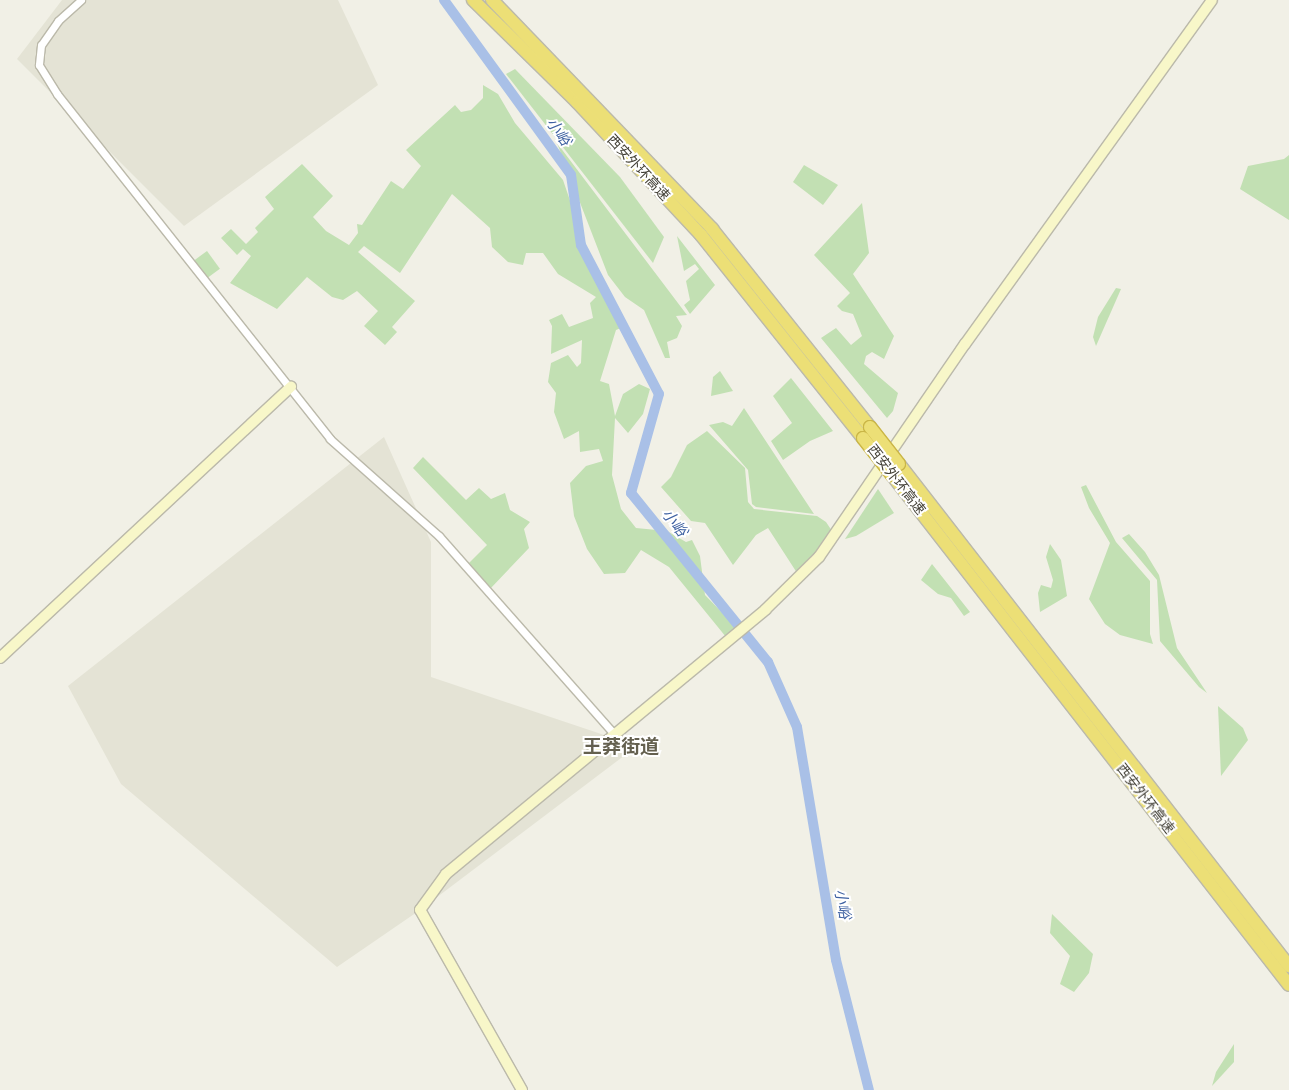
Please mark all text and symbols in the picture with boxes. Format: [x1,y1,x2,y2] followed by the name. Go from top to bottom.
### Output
[542,115,574,149] water label: 小峪
[603,132,673,204] street label: 西安外环高速
[864,442,928,518] street label: 西安外环高速
[658,506,690,540] water label: 小峪
[583,736,659,758] district label: 王莽街道
[1113,761,1177,837] street label: 西安外环高速
[831,888,853,920] water label: 小峪

